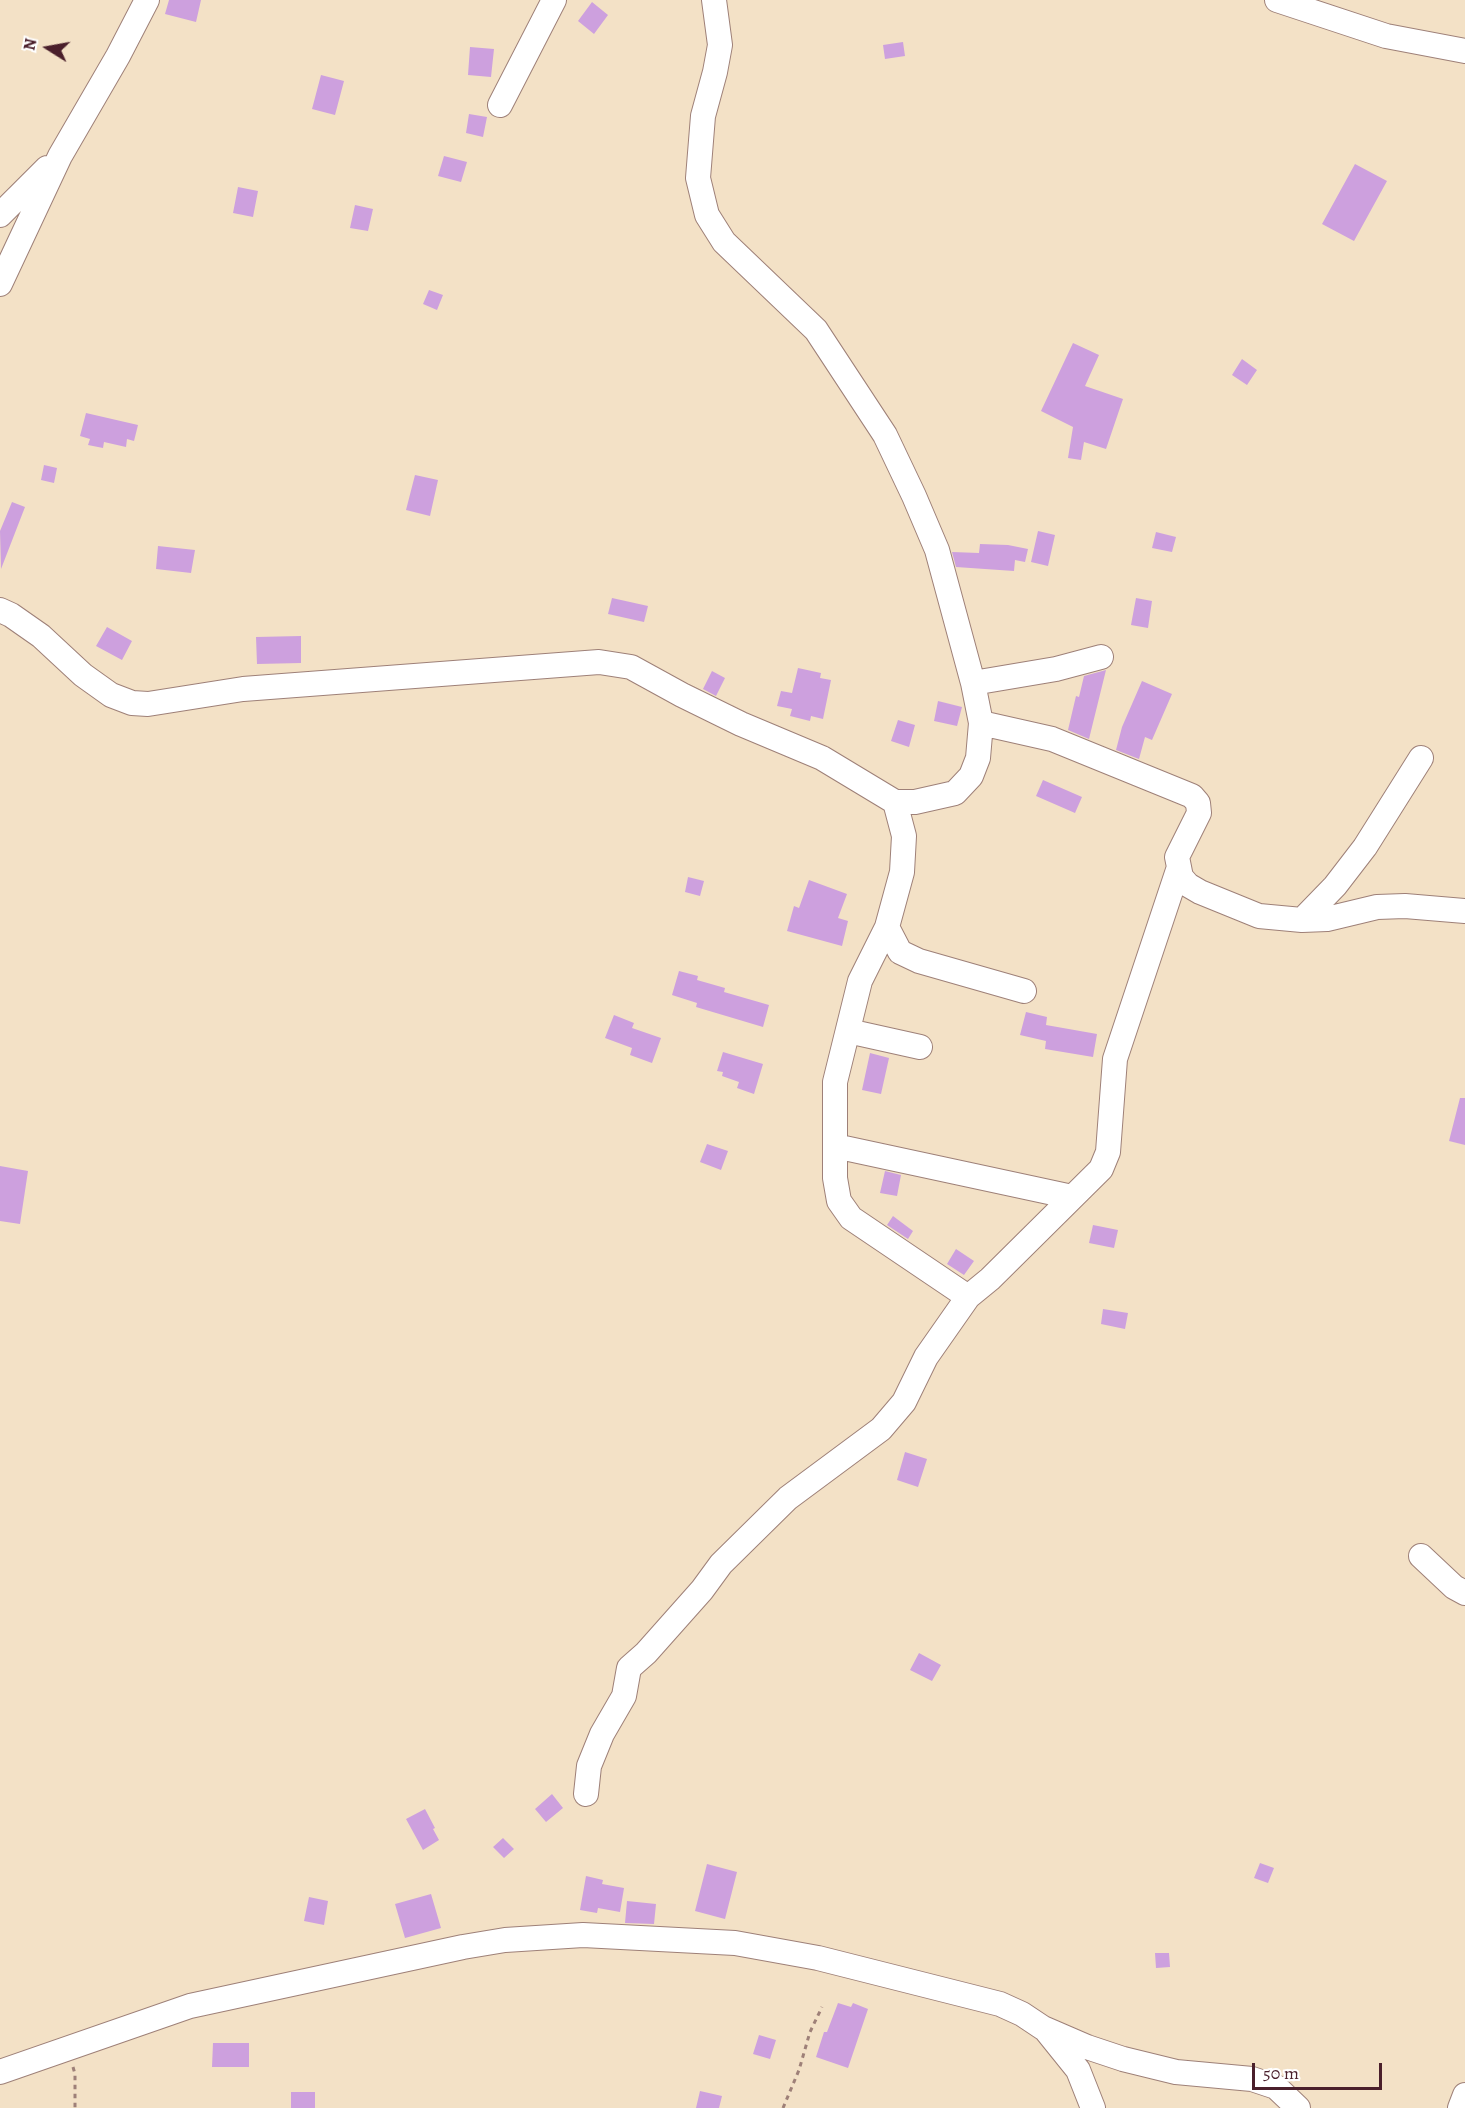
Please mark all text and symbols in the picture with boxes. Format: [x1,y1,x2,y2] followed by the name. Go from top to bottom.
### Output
[18,18,78,78] north arrow
[18,37,42,52] text: N
[1255,2051,1386,2089] scale bar
[1263,2061,1299,2085] text: 50 m

